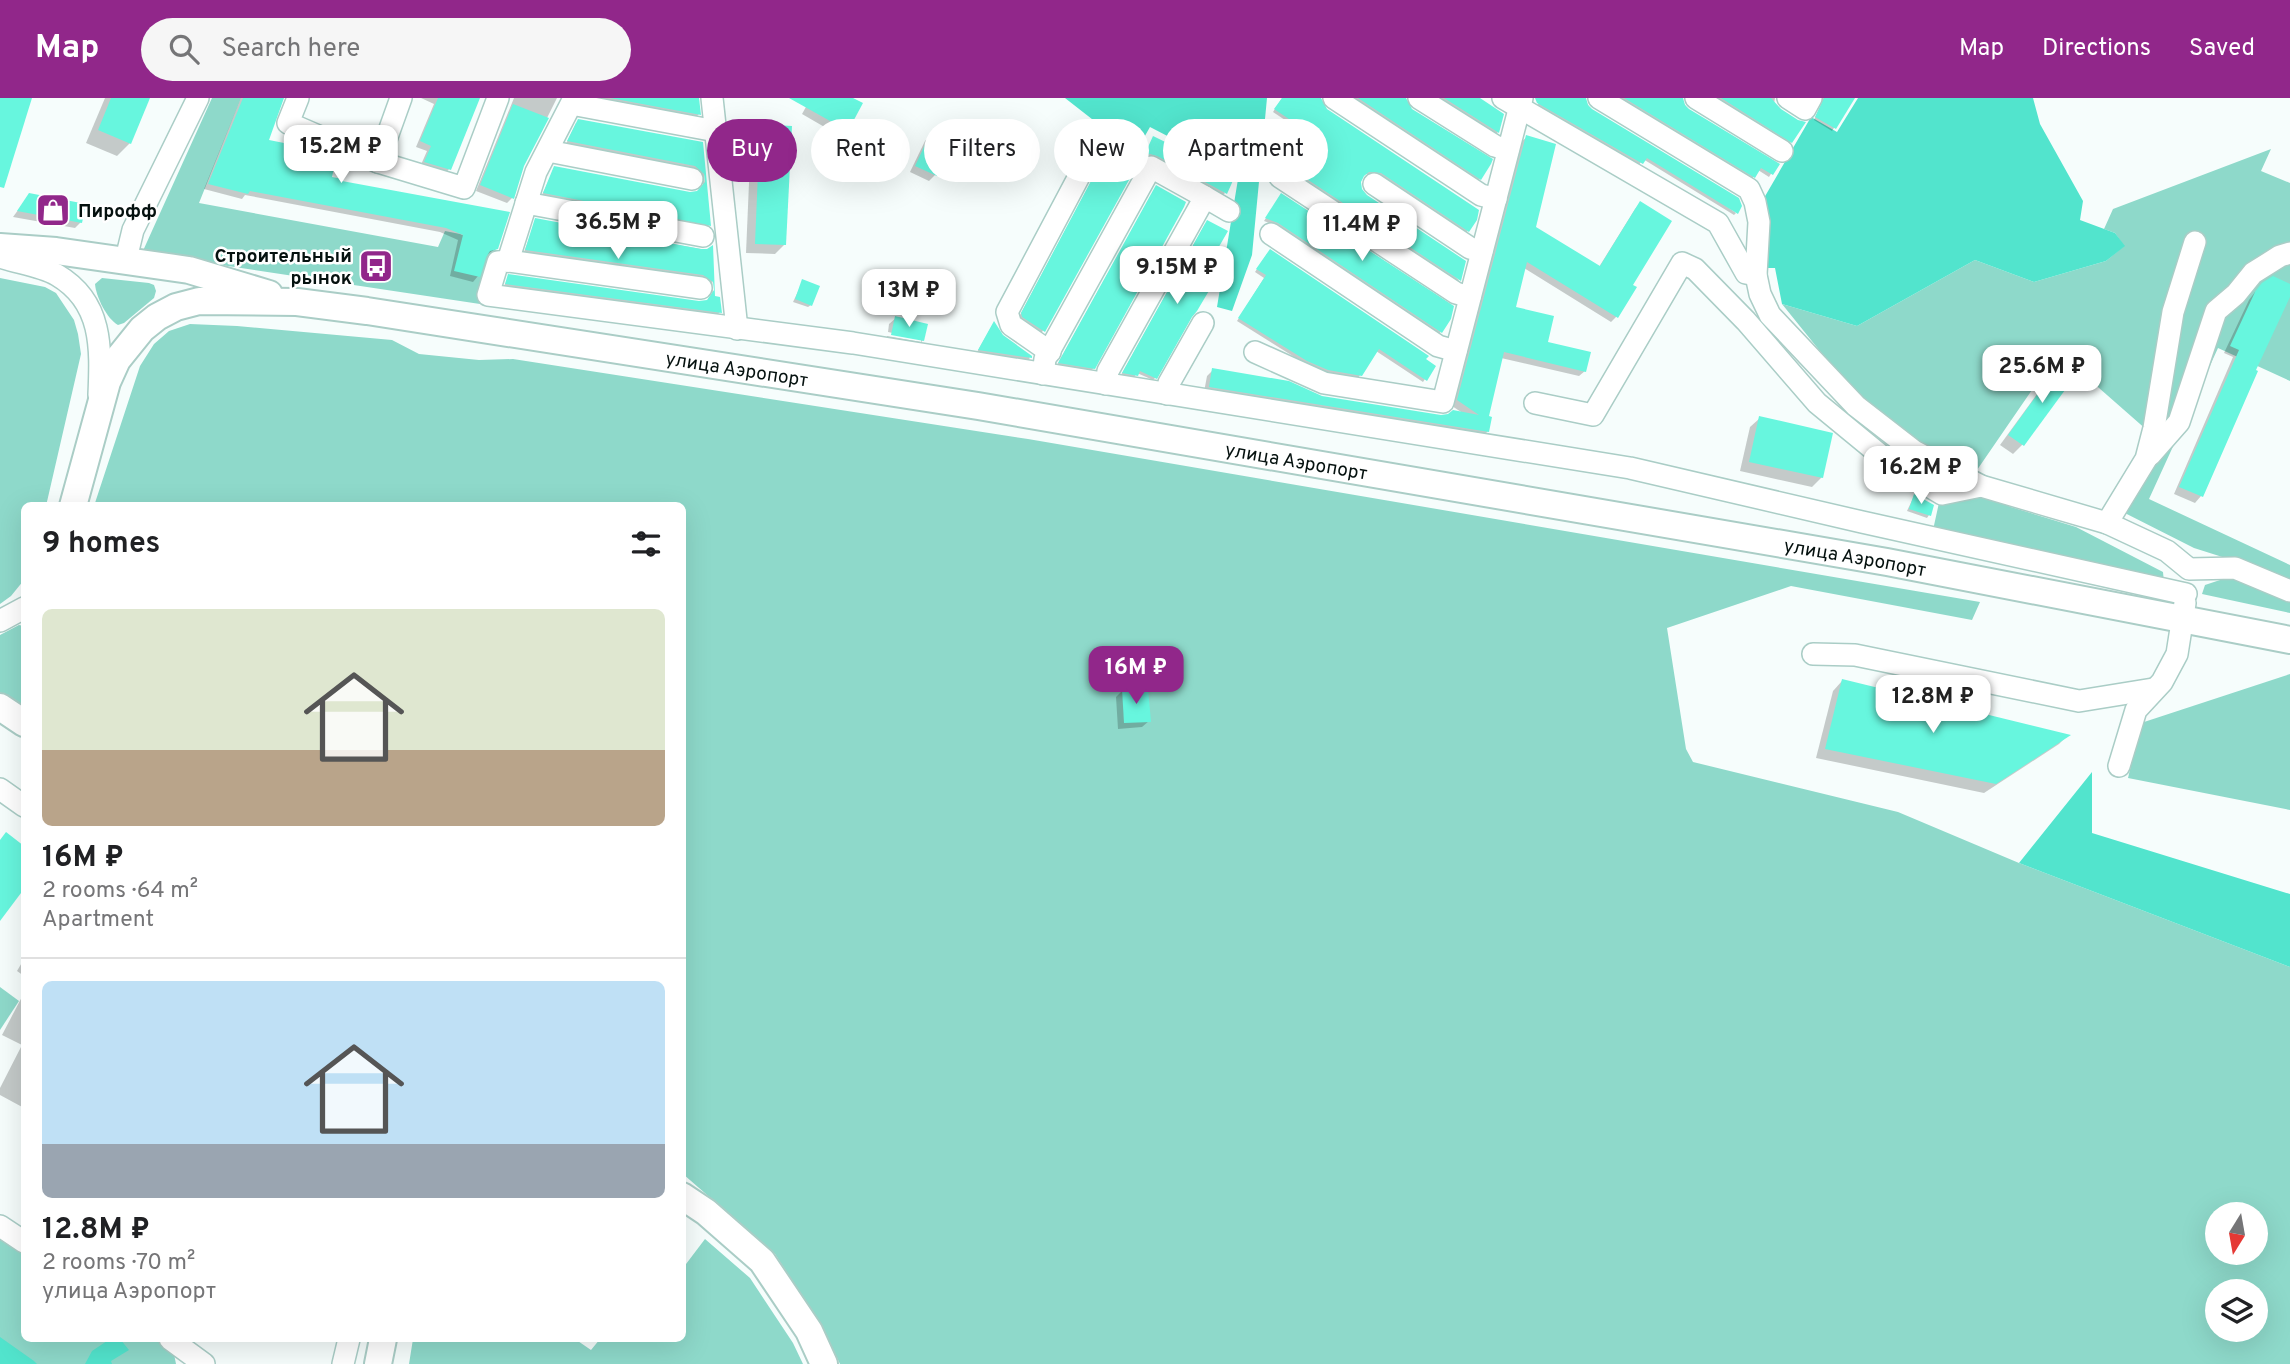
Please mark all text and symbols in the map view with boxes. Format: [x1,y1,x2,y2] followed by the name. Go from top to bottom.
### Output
[141,18,631,81] search box
[35,28,99,70] text: Map
[165,30,203,68] icon: search
[221,33,360,66] text: Search here
[1959,34,2004,64] text: Map
[2042,34,2151,64] text: Directions
[2189,34,2255,64] text: Saved
[707,119,797,182] chip: Buy
[811,119,910,182] chip: Rent
[924,119,1040,182] chip: Filters
[1054,119,1149,182] chip: New
[1163,119,1328,182] chip: Apartment
[276,126,406,185] pin: 15.2M ₽
[300,133,382,162] text: 15.2M ₽
[34,191,72,229] shop icon: Пирофф
[78,200,157,224] place label: Пирофф
[553,202,683,261] pin: 36.5M ₽
[1297,204,1427,263] pin: 11.4M ₽
[574,209,662,238] text: 36.5M ₽
[1323,211,1401,240] text: 11.4M ₽
[214,245,352,291] place label: Строительный рынок
[1112,246,1242,306] pin: 9.15M ₽
[357,247,395,285] bus stop icon: Строительный рынок
[1136,254,1218,283] text: 9.15M ₽
[860,270,958,329] pin: 13M ₽
[878,277,940,306] text: 13M ₽
[1977,345,2107,405] pin: 25.6M ₽
[664,348,810,393] street label: улица Аэропорт
[1998,353,2086,382] text: 25.6M ₽
[1223,439,1369,487] street label: улица Аэропорт
[1856,446,1986,506] pin: 16.2M ₽
[1880,454,1962,483] text: 16.2M ₽
[627,525,665,563] icon: filters
[42,526,160,563] text: 9 homes
[1782,535,1928,583] street label: улица Аэропорт
[1087,646,1185,706] pin: 16M ₽
[291,654,417,780] icon: home
[1105,654,1167,683] text: 16M ₽
[1868,676,1998,735] pin: 12.8M ₽
[1892,683,1974,712] text: 12.8M ₽
[42,840,124,877] text: 16M ₽
[42,877,198,906] text: 2 rooms · 64 m²
[42,906,154,935] text: Apartment
[291,1026,417,1152] icon: home
[2205,1202,2268,1265] north arrow
[2205,1202,2268,1342] map controls
[42,1212,150,1249] text: 12.8M ₽
[42,1249,195,1278] text: 2 rooms · 70 m²
[42,1278,216,1307] text: улица Аэропорт
[2205,1279,2268,1342] button: layers

